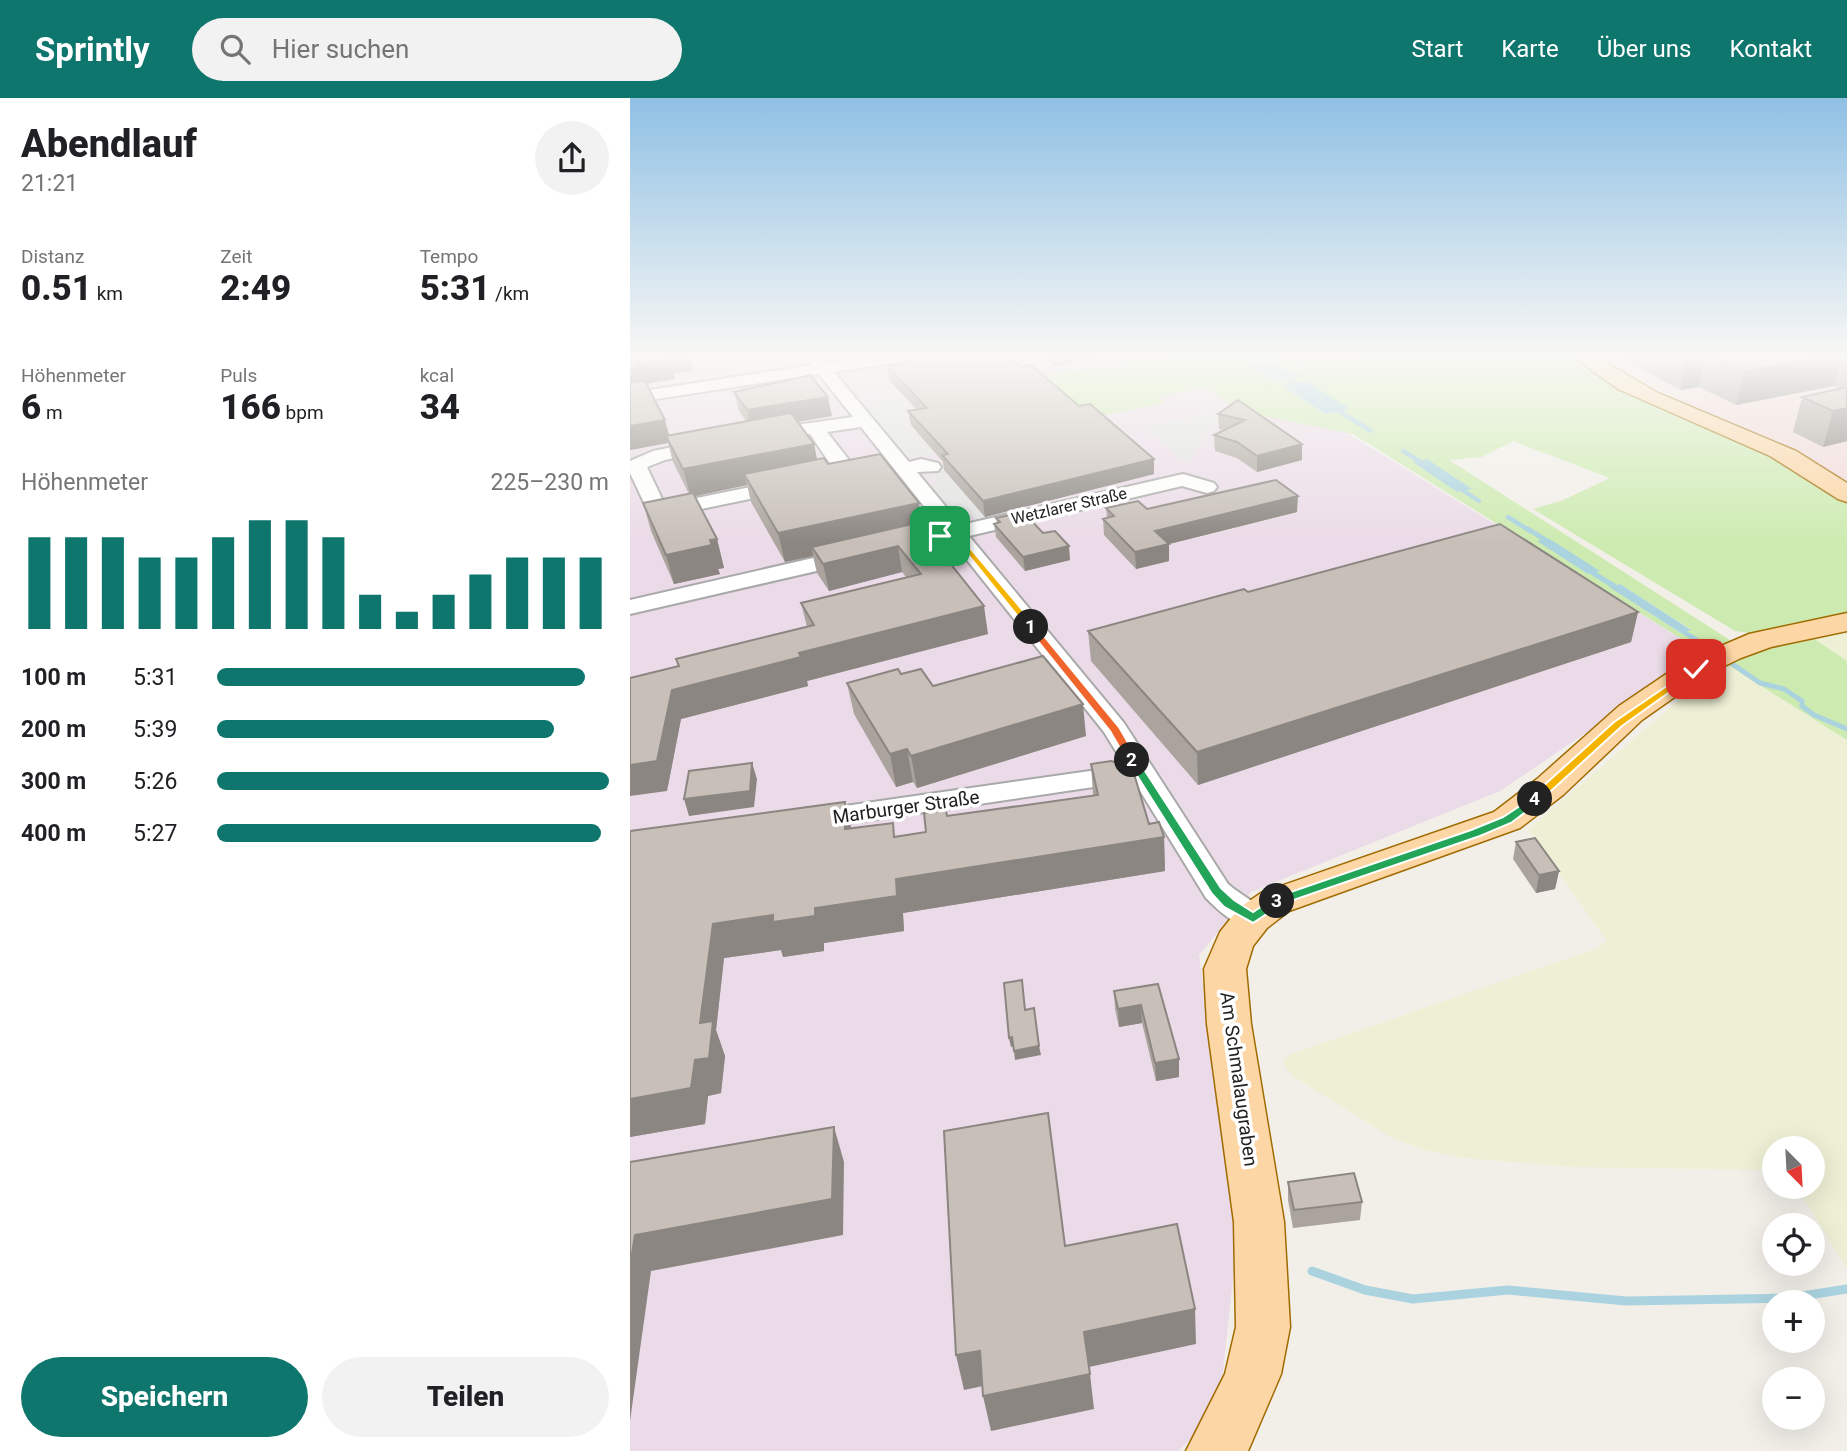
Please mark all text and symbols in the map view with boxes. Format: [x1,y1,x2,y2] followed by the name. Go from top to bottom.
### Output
[192,18,682,81] search box
[35,30,150,69] text: Sprintly
[216,30,254,68] icon: search
[272,34,409,64] text: Hier suchen
[1412,35,1463,63] text: Start
[1501,35,1559,63] text: Karte
[1597,35,1691,63] text: Über uns
[1729,35,1812,63] text: Kontakt
[535,121,609,195] button: share
[21,122,197,166] text: Abendlauf
[21,170,78,197] text: 21:21
[21,245,84,268] text: Distanz
[220,245,252,268] text: Zeit
[420,245,478,268] text: Tempo
[21,268,92,309] text: 0.51
[220,268,291,309] text: 2:49
[420,268,490,309] text: 5:31
[92,282,123,305] text: km
[490,282,529,305] text: /km
[21,364,126,387] text: Höhenmeter
[220,364,257,387] text: Puls
[420,364,454,387] text: kcal
[21,387,41,428] text: 6
[220,387,281,428] text: 166
[420,387,460,428] text: 34
[41,401,63,424] text: m
[281,401,324,424] text: bpm
[21,469,148,496] text: Höhenmeter
[490,469,609,496] text: 225–230 m
[1009,483,1129,529] street label: Wetzlarer Straße
[910,506,970,566] pin
[921,517,959,555] icon: arrive
[1014,610,1048,644] pin: 1
[1025,615,1036,638] text: 1
[1666,639,1726,699] pin
[1677,650,1715,688] icon: check
[21,664,86,691] text: 100 m
[133,664,177,691] text: 5:31
[21,716,86,743] text: 200 m
[133,716,177,743] text: 5:39
[1114,742,1150,778] pin: 2
[1126,748,1137,771] text: 2
[21,768,86,795] text: 300 m
[133,768,177,795] text: 5:26
[1518,782,1552,816] pin: 4
[831,785,981,829] street label: Marburger Straße
[1529,787,1540,810] text: 4
[21,820,86,847] text: 400 m
[133,820,177,847] text: 5:27
[1260,884,1294,918] pin: 3
[1271,889,1282,912] text: 3
[1215,990,1263,1168] street label: Am Schmalaugraben
[1762,1136,1825,1199] north arrow
[1762,1136,1825,1430] map controls
[1762,1213,1825,1276] button: locate
[1762,1290,1825,1353] button: +
[21,1357,308,1437] button: Speichern
[322,1357,609,1437] button: Teilen
[1762,1367,1825,1430] button: −

